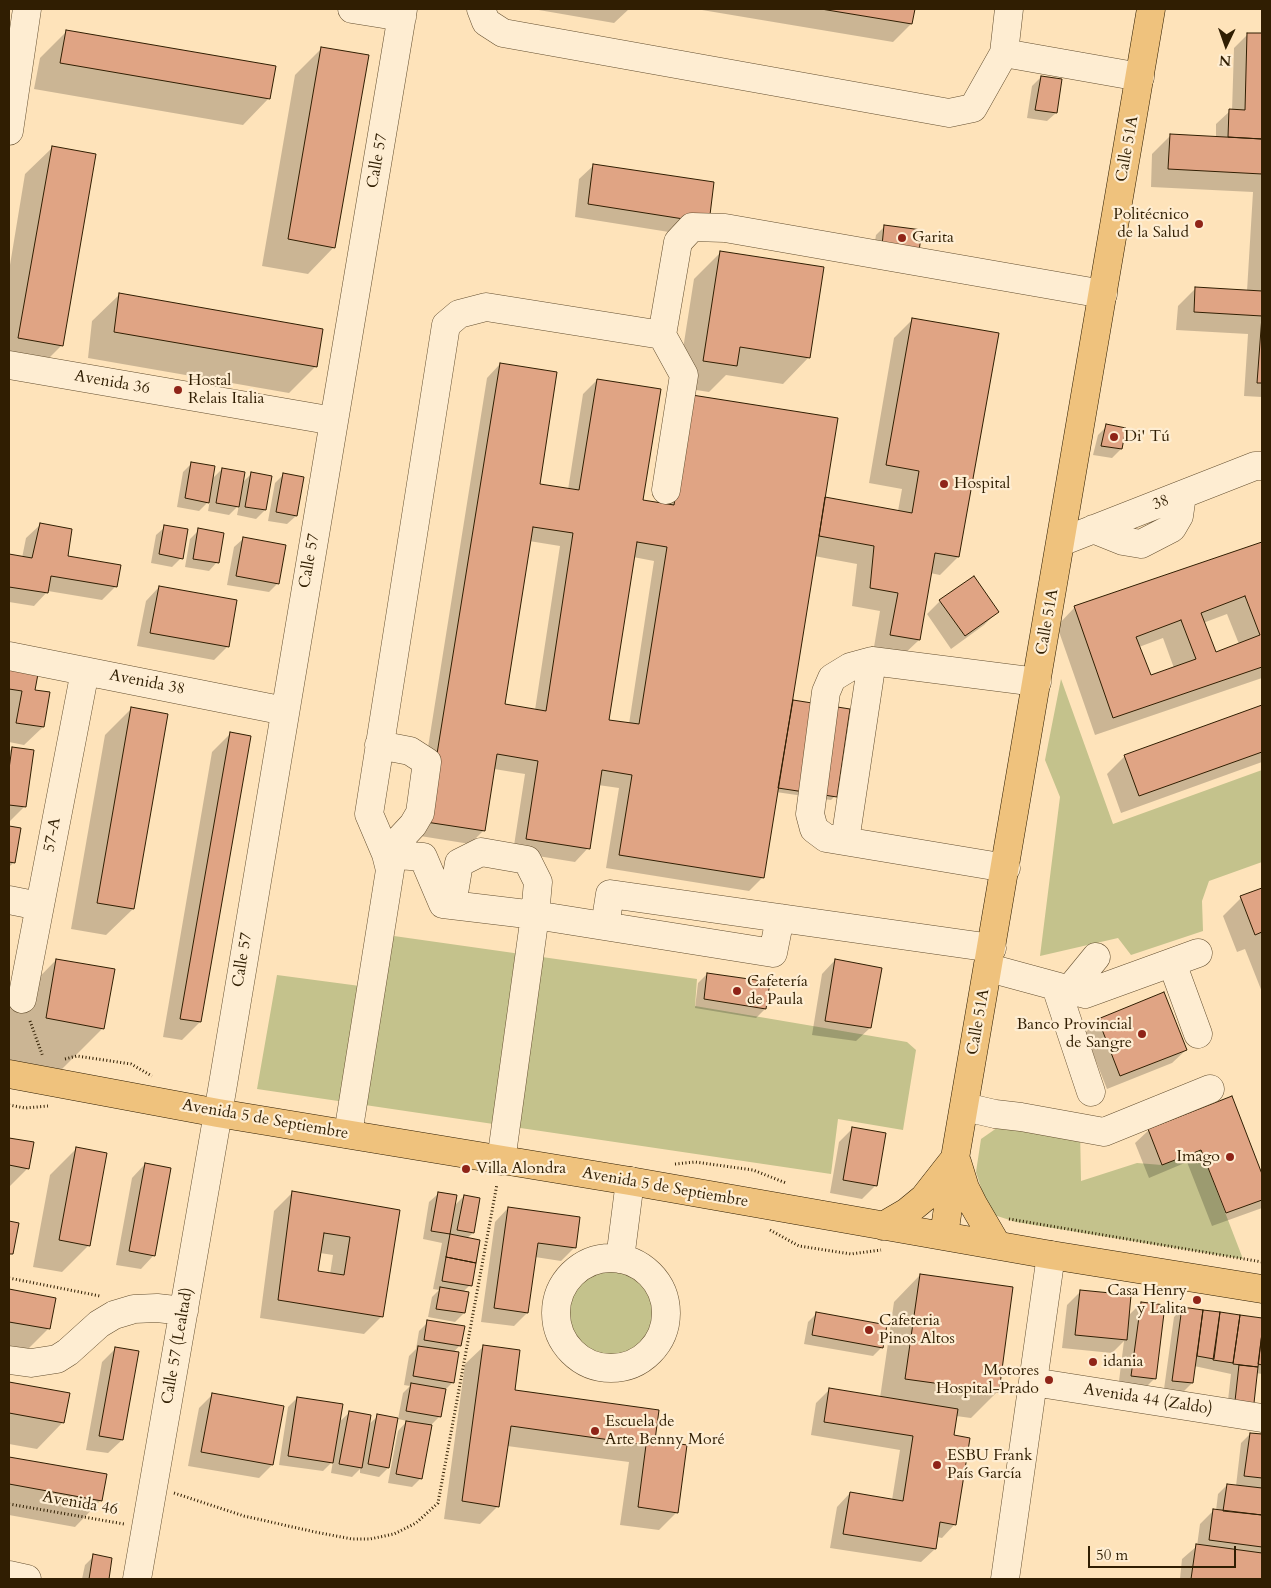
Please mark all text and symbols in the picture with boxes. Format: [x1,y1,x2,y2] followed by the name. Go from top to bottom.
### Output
[1201,20,1251,70] north arrow
[1219,51,1232,70] text: N
[1113,115,1143,183] street label: Calle 51A
[364,132,392,190] street label: Calle 57
[1113,205,1189,243] place label: Politécnico de la Salud
[1193,218,1205,230] marker: Politécnico de la Salud
[912,228,954,248] place label: Garita
[896,232,908,244] marker: Garita
[73,367,151,399] street label: Avenida 36
[188,371,264,409] place label: Hostal Relais Italia
[172,384,184,396] marker: Hostal Relais Italia
[1124,427,1170,447] place label: Di' Tú
[1108,431,1120,443] marker: Di' Tú
[954,474,1010,494] place label: Hospital
[938,478,950,490] marker: Hospital
[1150,491,1172,515] street label: 38
[296,532,324,590] street label: Calle 57
[1033,588,1063,656] street label: Calle 51A
[108,666,186,700] street label: Avenida 38
[40,816,66,854] street label: 57-A
[229,931,257,989] street label: Calle 57
[747,972,808,1010] place label: Cafetería de Paula
[731,985,743,997] marker: Cafetería de Paula
[964,988,994,1056] street label: Calle 51A
[1016,1015,1132,1053] place label: Banco Provincial de Sangre
[1136,1028,1148,1040] marker: Banco Provincial de Sangre
[180,1096,350,1144] street label: Avenida 5 de Septiembre
[1176,1147,1220,1167] place label: Imago
[1224,1151,1236,1163] marker: Imago
[476,1159,566,1179] place label: Villa Alondra
[460,1163,472,1175] marker: Villa Alondra
[580,1164,750,1212] street label: Avenida 5 de Septiembre
[1107,1281,1187,1319] place label: Casa Henry y Lalita
[158,1286,198,1406] street label: Calle 57 (Lealtad)
[1191,1294,1203,1306] marker: Casa Henry y Lalita
[879,1311,955,1349] place label: Cafeteria Pinos Altos
[863,1324,875,1336] marker: Cafeteria Pinos Altos
[1103,1352,1143,1372] place label: idania
[1087,1356,1099,1368] marker: idania
[936,1361,1039,1399] place label: Motores Hospital-Prado
[1043,1374,1055,1386] marker: Motores Hospital-Prado
[1082,1380,1214,1420] street label: Avenida 44 (Zaldo)
[605,1412,725,1450] place label: Escuela de Arte Benny Moré
[589,1425,601,1437] marker: Escuela de Arte Benny Moré
[947,1446,1033,1484] place label: ESBU Frank País García
[931,1459,943,1471] marker: ESBU Frank País García
[41,1488,119,1520] street label: Avenida 46
[1091,1536,1238,1568] scale bar
[1096,1545,1128,1565] text: 50 m

